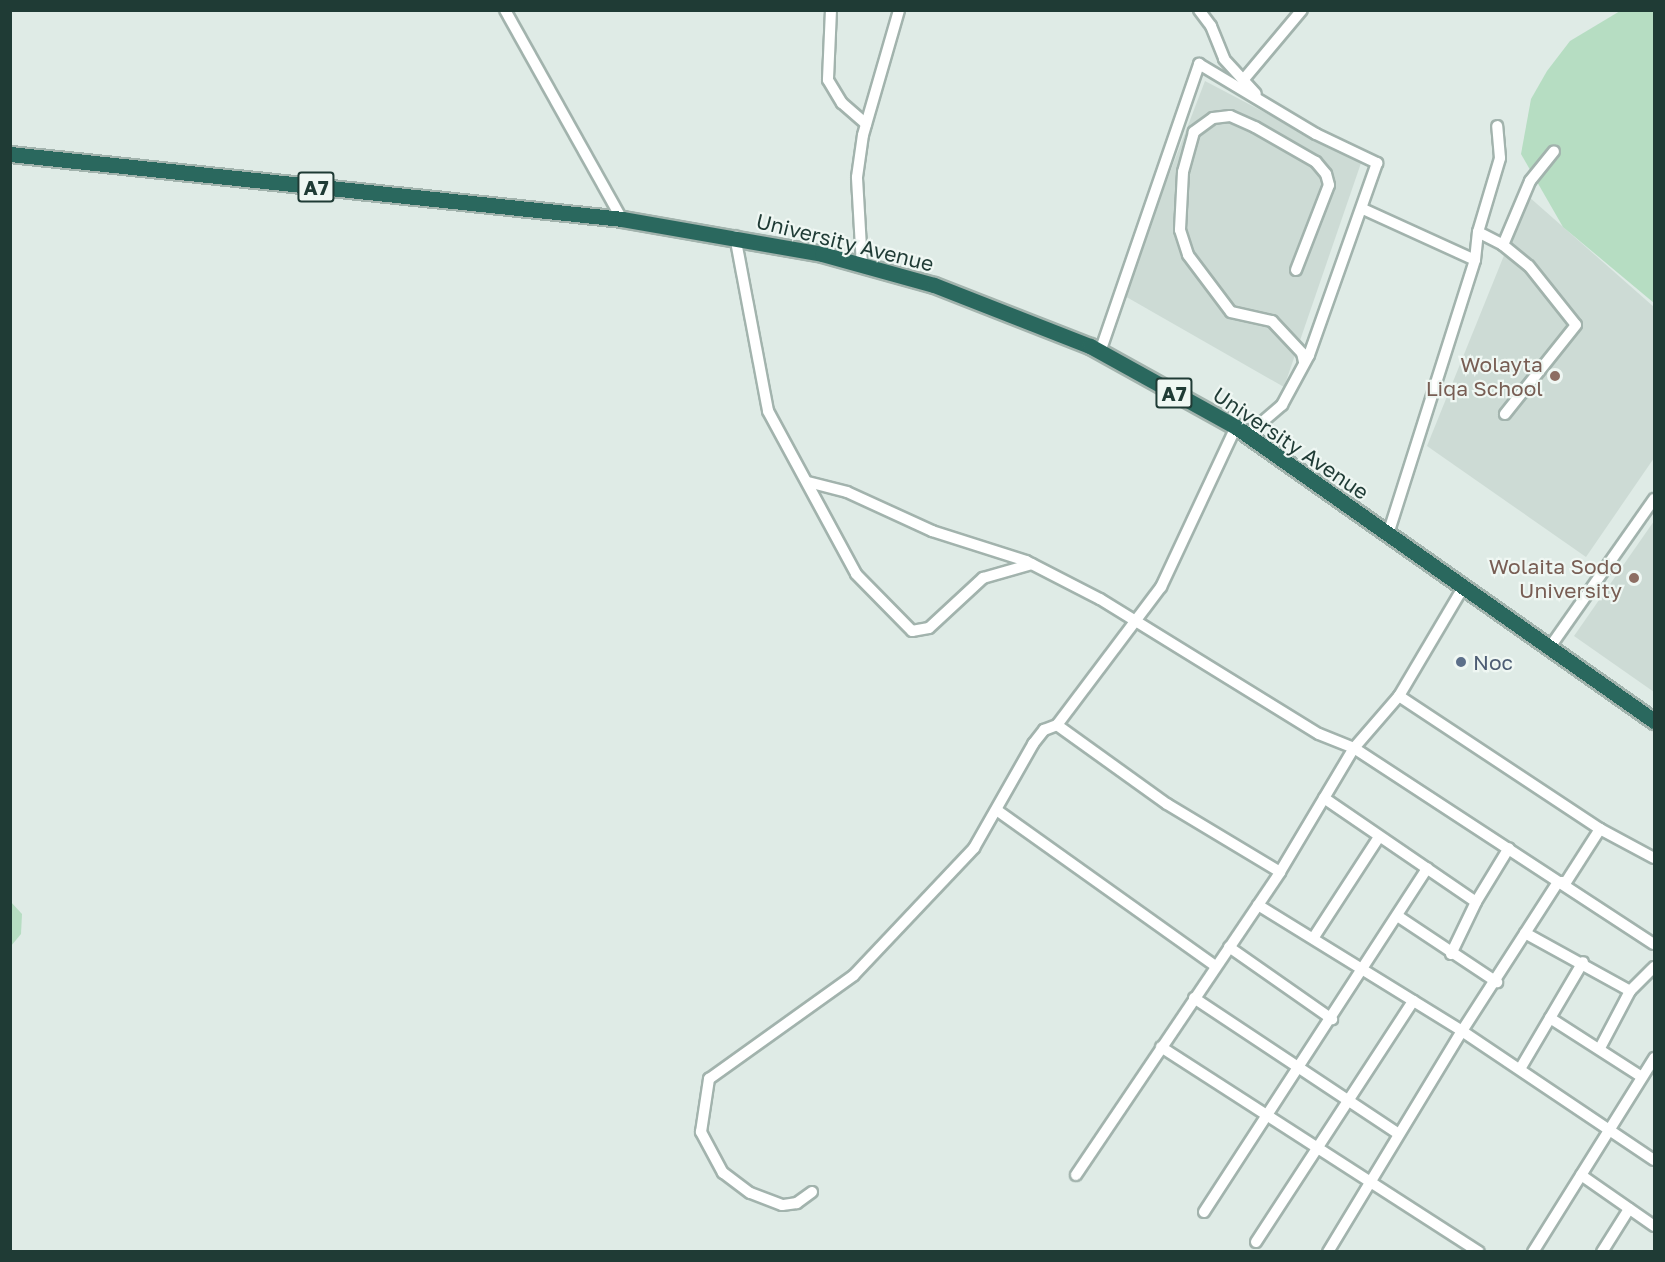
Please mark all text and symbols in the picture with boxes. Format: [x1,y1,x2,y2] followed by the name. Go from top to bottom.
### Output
[296,170,336,204] road number: A7
[754,208,936,276] street label: University Avenue
[1426,351,1543,401] place label: Wolayta Liqa School
[1548,369,1562,383] marker: Wolayta Liqa School
[1154,376,1194,410] road number: A7
[1208,382,1374,504] street label: University Avenue
[1489,553,1622,603] place label: Wolaita Sodo University
[1627,571,1641,585] marker: Wolaita Sodo University
[1473,649,1513,675] place label: Noc
[1454,655,1468,669] marker: Noc

